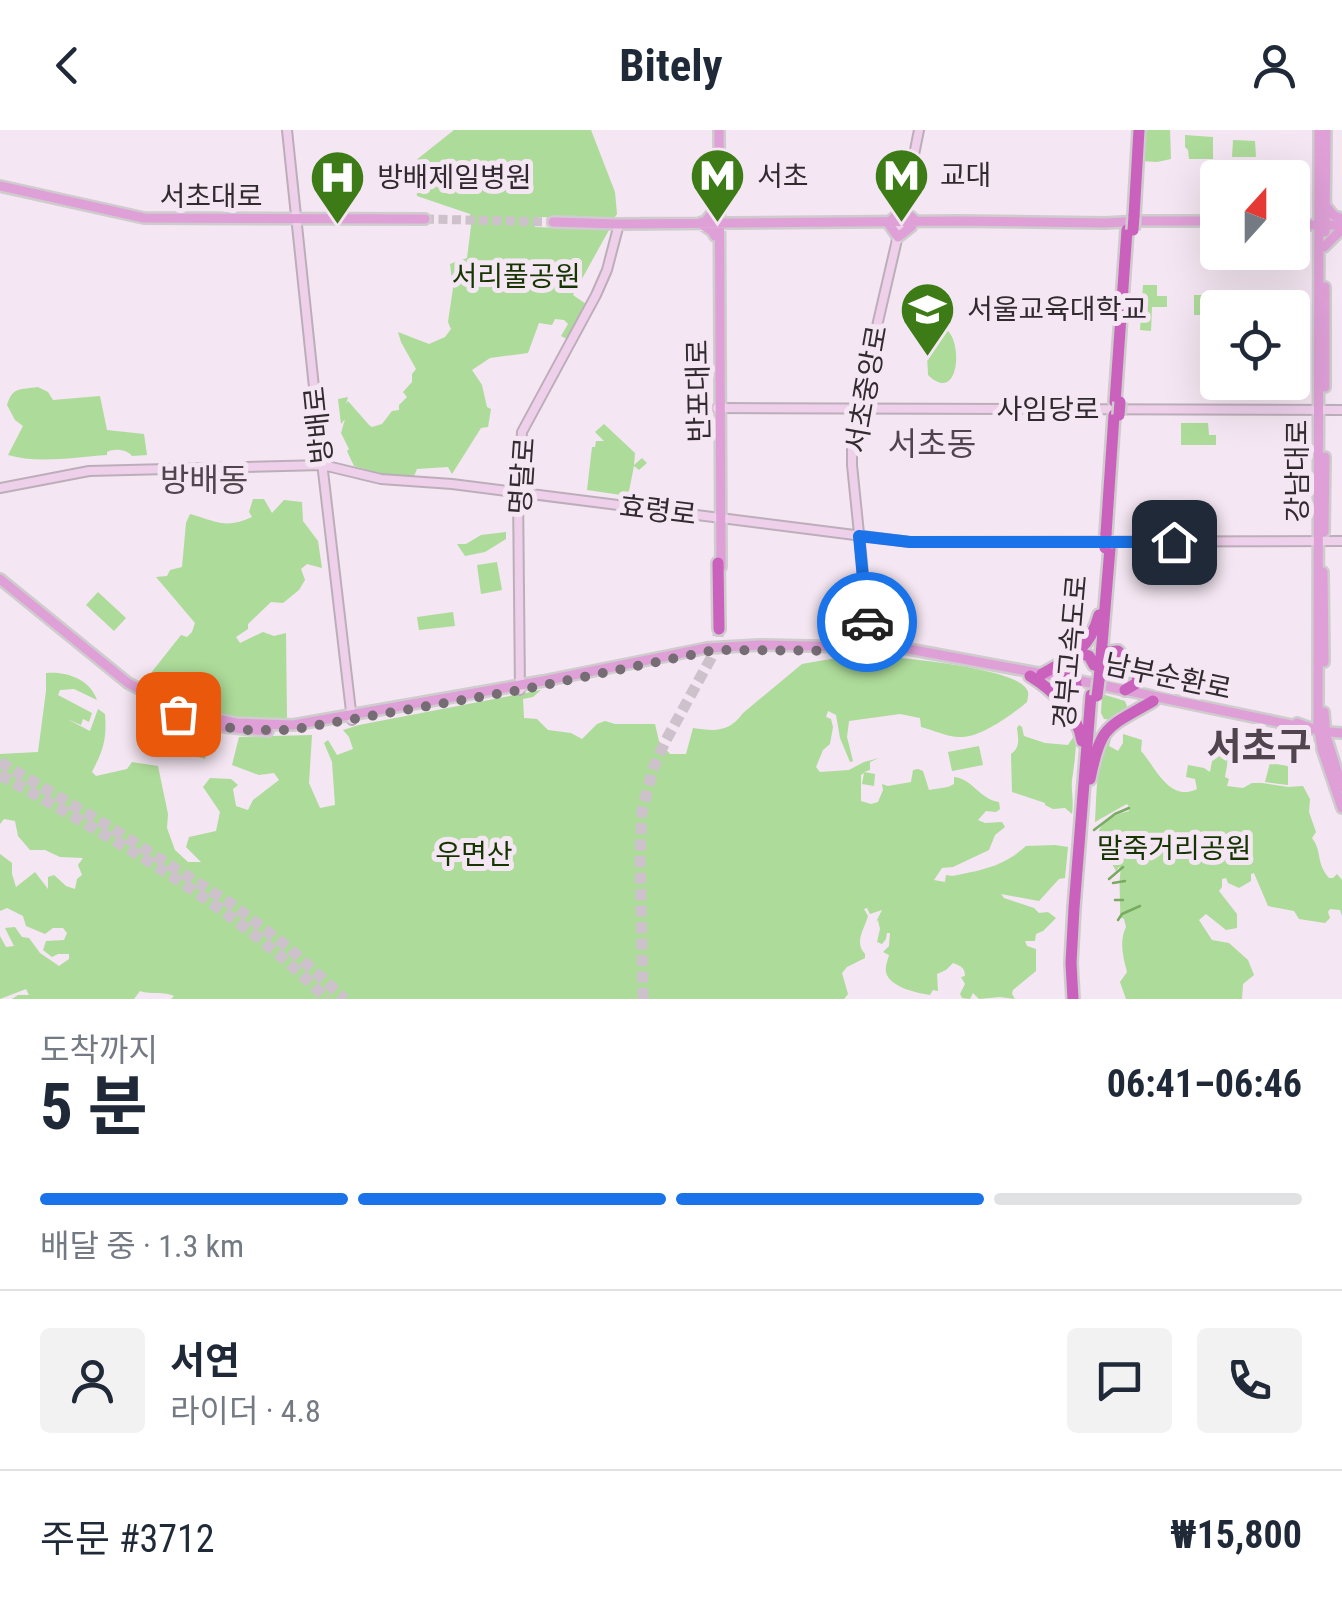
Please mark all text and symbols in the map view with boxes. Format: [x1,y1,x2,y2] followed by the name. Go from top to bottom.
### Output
[40,38,95,93] icon: back
[1247,38,1302,93] icon: person
[619,39,723,92] text: Bitely
[871,145,931,224] metro station icon: 교대
[688,146,748,225] metro station icon: 서초
[308,147,368,226] hospital icon: 방배제일병원
[940,159,992,192] place label: 교대
[757,160,809,193] place label: 서초
[1200,160,1310,270] north arrow
[1200,160,1310,400] map controls
[377,161,532,194] place label: 방배제일병원
[159,180,263,213] street label: 서초대로
[452,260,580,293] park label: 서리풀공원
[898,279,958,358] school or university icon: 서울교육대학교
[1200,290,1310,400] button: locate
[967,293,1147,326] place label: 서울교육대학교
[839,323,894,455] street label: 서초중앙로
[681,339,716,443] street label: 반포대로
[298,385,339,465] street label: 방배로
[996,393,1100,426] street label: 사임당로
[1281,419,1314,523] street label: 강남대로
[888,425,976,463] district label: 서초동
[503,436,542,516] street label: 명달로
[160,461,248,499] district label: 방배동
[618,489,698,532] street label: 효령로
[1132,500,1217,585] pin
[1147,515,1202,570] icon: home
[817,572,917,672] courier
[1047,574,1094,730] street label: 경부고속도로
[840,595,895,650] icon: car
[1101,647,1234,706] street label: 남부순환로
[136,672,221,757] pin
[151,687,206,742] icon: bag
[1207,725,1311,769] district label: 서초구
[1097,832,1251,865] park label: 말죽거리공원
[435,838,513,871] park label: 우면산
[40,1031,158,1069] text: 도착까지
[1107,1062,1302,1106] text: 06:41–06:46
[40,1069,148,1145] text: 5 분
[40,1227,244,1265] text: 배달 중 · 1.3 km
[40,1328,145,1433] button: person
[1067,1328,1172,1433] button: chat
[1197,1328,1302,1433] button: phone
[170,1339,240,1383] text: 서연
[170,1392,321,1430] text: 라이더 · 4.8
[1170,1513,1302,1557] text: ₩15,800
[40,1517,215,1561] text: 주문 #3712

